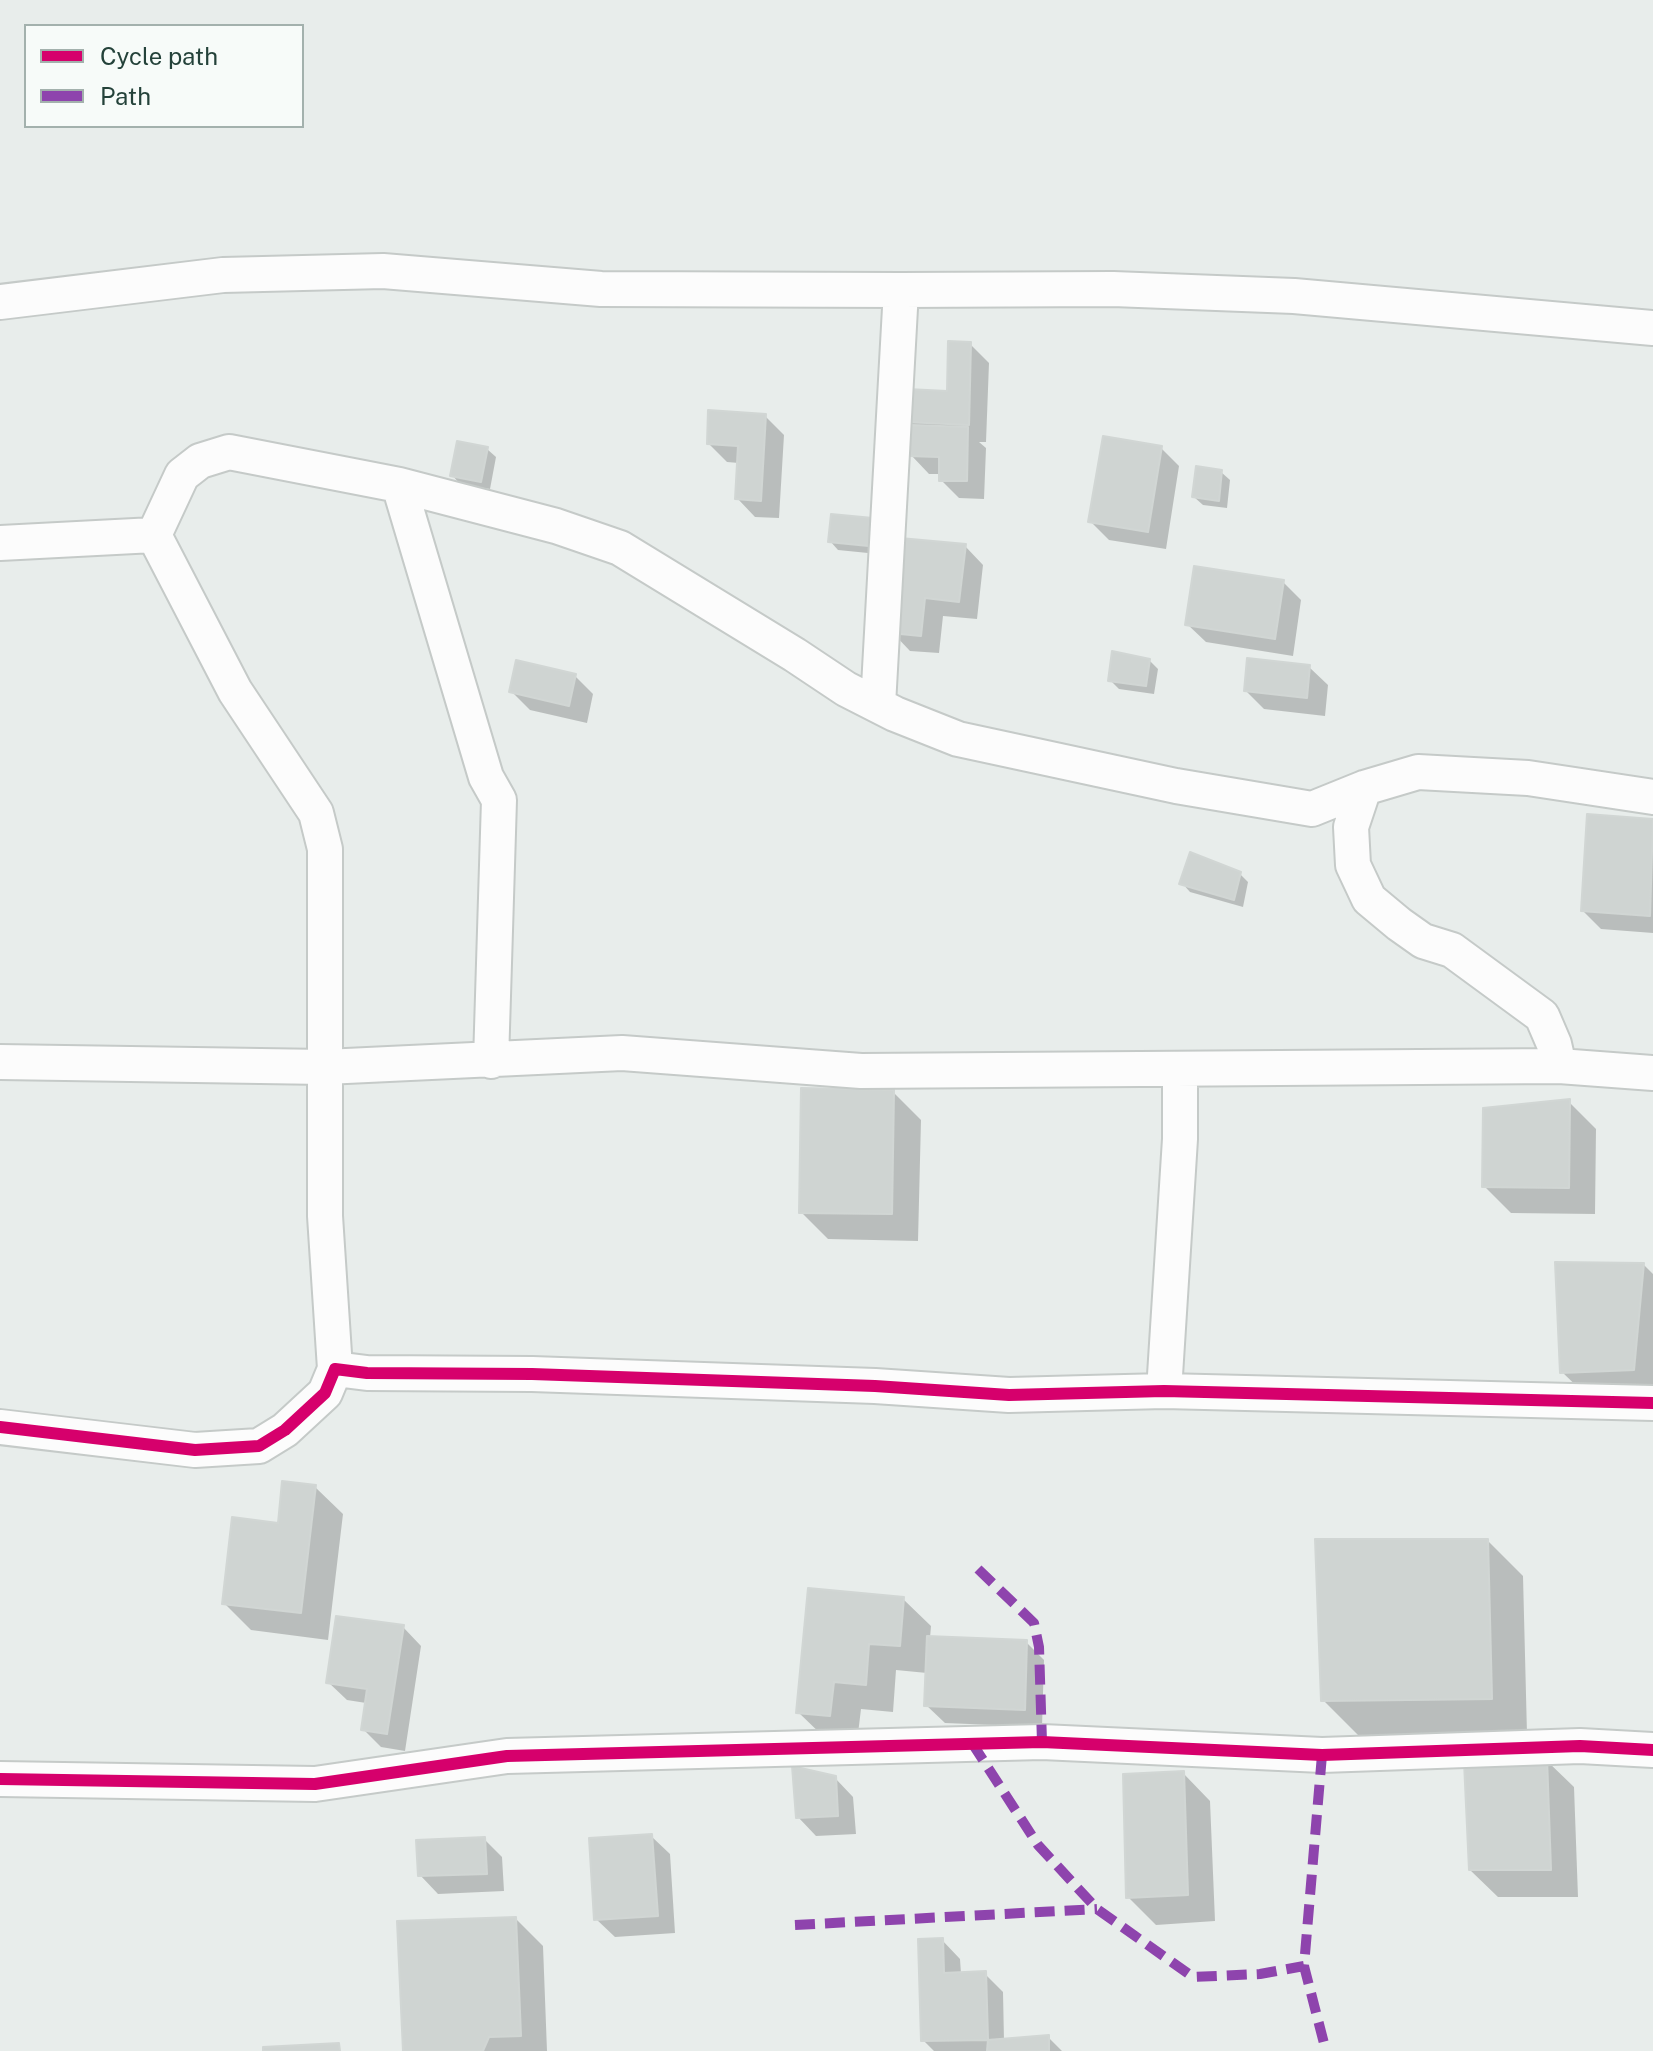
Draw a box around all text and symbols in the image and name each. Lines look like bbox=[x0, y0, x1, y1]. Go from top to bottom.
legend bbox=[24, 24, 304, 128]
text: Cycle path bbox=[100, 42, 218, 70]
text: Path bbox=[100, 82, 151, 110]

